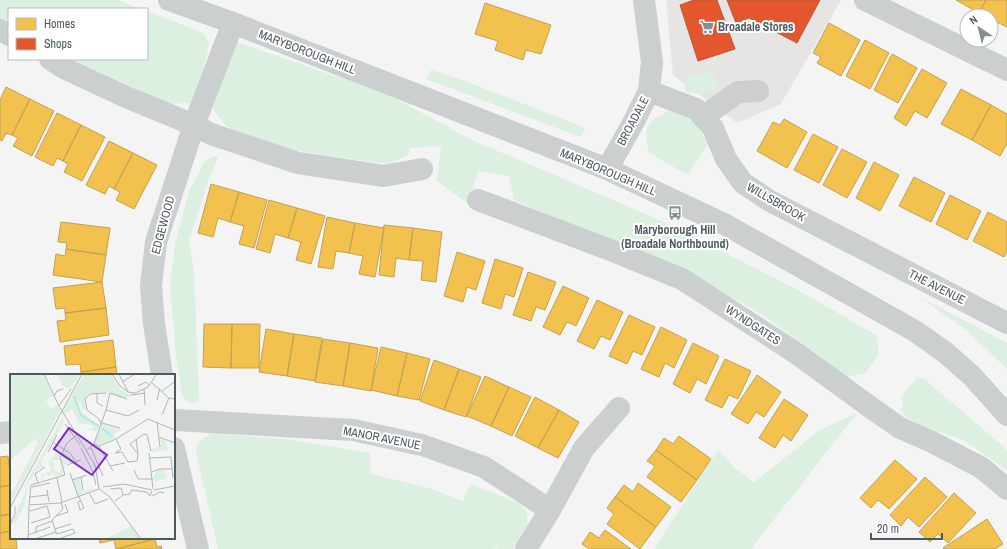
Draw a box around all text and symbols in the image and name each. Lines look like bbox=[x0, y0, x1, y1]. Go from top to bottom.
legend bbox=[8, 8, 148, 60]
north arrow bbox=[959, 8, 999, 48]
text: N bbox=[967, 12, 980, 27]
text: Homes bbox=[44, 16, 75, 32]
supermarket icon: Broadale Stores bbox=[699, 19, 715, 35]
place label: Broadale Stores bbox=[718, 19, 794, 35]
street label: MARYBOROUGH HILL bbox=[256, 26, 358, 78]
text: Shops bbox=[44, 36, 72, 52]
street label: BROADALE bbox=[613, 94, 653, 148]
street label: MARYBOROUGH HILL bbox=[558, 145, 659, 200]
street label: WILLSBROOK bbox=[744, 179, 809, 225]
street label: EDGEWOOD bbox=[148, 194, 178, 256]
bus stop icon: Maryborough Hill (Broadale Northbound) bbox=[667, 205, 683, 221]
place label: Maryborough Hill (Broadale Northbound) bbox=[621, 222, 729, 252]
street label: THE AVENUE bbox=[906, 266, 968, 308]
street label: WYNDGATES bbox=[722, 301, 784, 349]
inset map bbox=[10, 374, 175, 539]
street label: MANOR AVENUE bbox=[342, 423, 422, 453]
scale bar bbox=[871, 515, 942, 541]
text: 20 m bbox=[877, 521, 899, 537]

